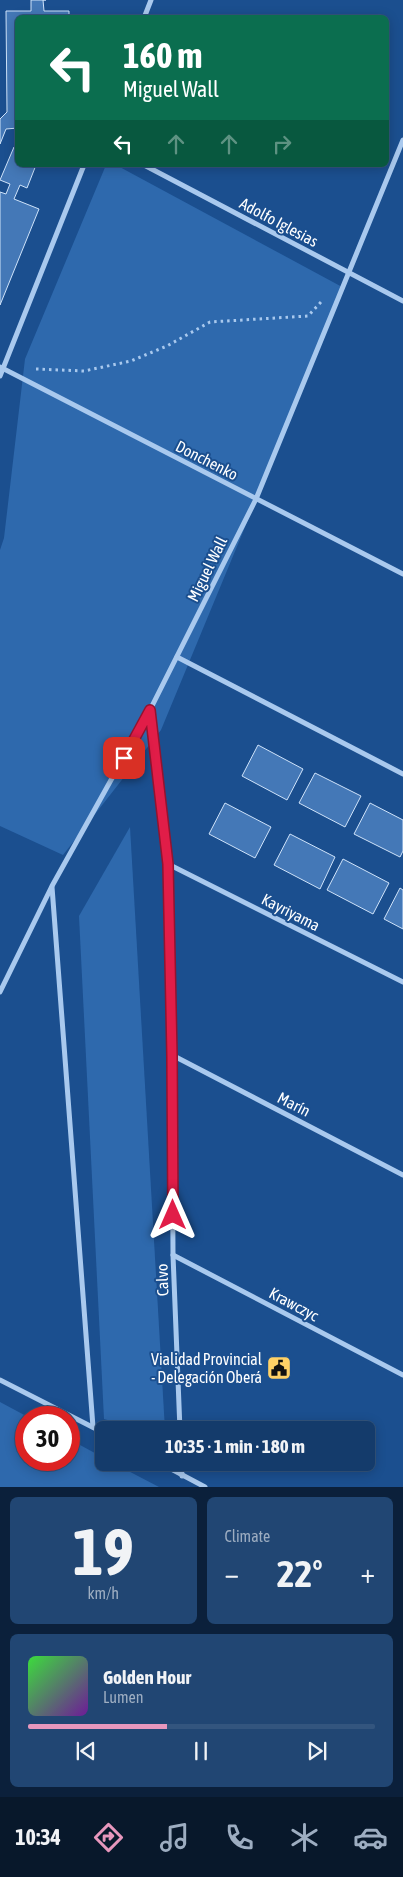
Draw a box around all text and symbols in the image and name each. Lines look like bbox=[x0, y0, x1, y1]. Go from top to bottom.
icon: left bbox=[40, 35, 105, 100]
text: 160 m bbox=[123, 35, 202, 75]
text: Miguel Wall bbox=[123, 76, 219, 102]
icon: left bbox=[109, 130, 137, 158]
icon: ahead bbox=[162, 130, 190, 158]
icon: ahead bbox=[215, 130, 243, 158]
icon: right bbox=[268, 130, 296, 158]
street label: Adolfo Iglesias bbox=[236, 194, 322, 251]
street label: Donchenko bbox=[173, 437, 241, 483]
street label: Miguel Wall bbox=[184, 533, 232, 605]
pin bbox=[103, 737, 145, 779]
icon: arrive bbox=[110, 744, 138, 772]
street label: Kayriyama bbox=[258, 890, 323, 935]
street label: Marín bbox=[275, 1088, 313, 1120]
position arrow bbox=[146, 1188, 198, 1240]
street label: Calvo bbox=[152, 1263, 172, 1297]
street label: Krawczyc bbox=[266, 1284, 322, 1325]
place label: Vialidad Provincial - Delegación Oberá bbox=[151, 1350, 263, 1387]
public building icon: Vialidad Provincial - Delegación Oberá bbox=[266, 1355, 292, 1381]
speed limit sign: 30 bbox=[15, 1406, 80, 1471]
text: 10:35 · 1 min · 180 m bbox=[165, 1435, 305, 1457]
text: 19 bbox=[73, 1514, 134, 1589]
text: Climate bbox=[225, 1527, 270, 1545]
text: 22° bbox=[277, 1552, 323, 1595]
text: − bbox=[225, 1557, 239, 1589]
text: + bbox=[360, 1557, 375, 1589]
text: km/h bbox=[87, 1584, 119, 1602]
text: Golden Hour bbox=[103, 1666, 191, 1688]
text: Lumen bbox=[103, 1688, 143, 1706]
icon: previous bbox=[72, 1737, 100, 1765]
icon: pause bbox=[187, 1737, 215, 1765]
icon: next bbox=[303, 1737, 331, 1765]
icon: directions bbox=[91, 1820, 126, 1855]
icon: music bbox=[157, 1820, 192, 1855]
icon: phone bbox=[222, 1820, 257, 1855]
icon: climate bbox=[287, 1820, 322, 1855]
icon: car bbox=[353, 1820, 388, 1855]
text: 10:34 bbox=[15, 1824, 61, 1850]

